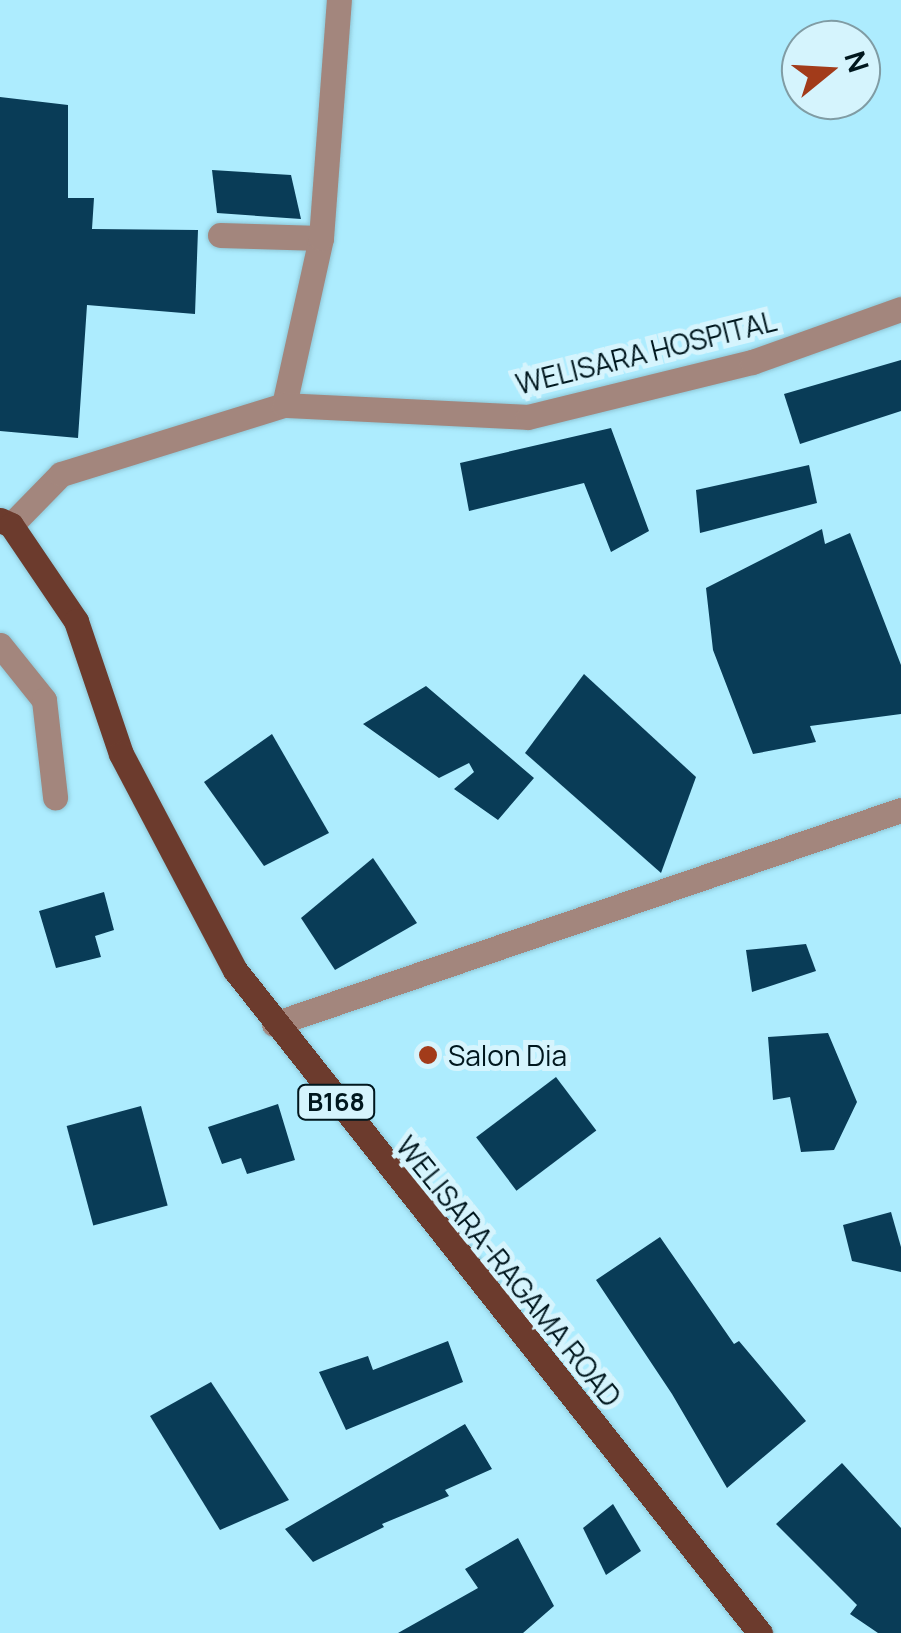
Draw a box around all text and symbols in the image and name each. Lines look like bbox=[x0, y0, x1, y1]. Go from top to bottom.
north arrow bbox=[781, 20, 881, 120]
text: N bbox=[836, 46, 879, 77]
street label: WELISARA HOSPITAL bbox=[512, 303, 780, 401]
place label: Salon Dia bbox=[448, 1038, 567, 1072]
marker: Salon Dia bbox=[417, 1044, 439, 1066]
road number: B168 bbox=[296, 1082, 376, 1122]
street label: WELISARA-RAGAMA ROAD bbox=[390, 1129, 628, 1413]

